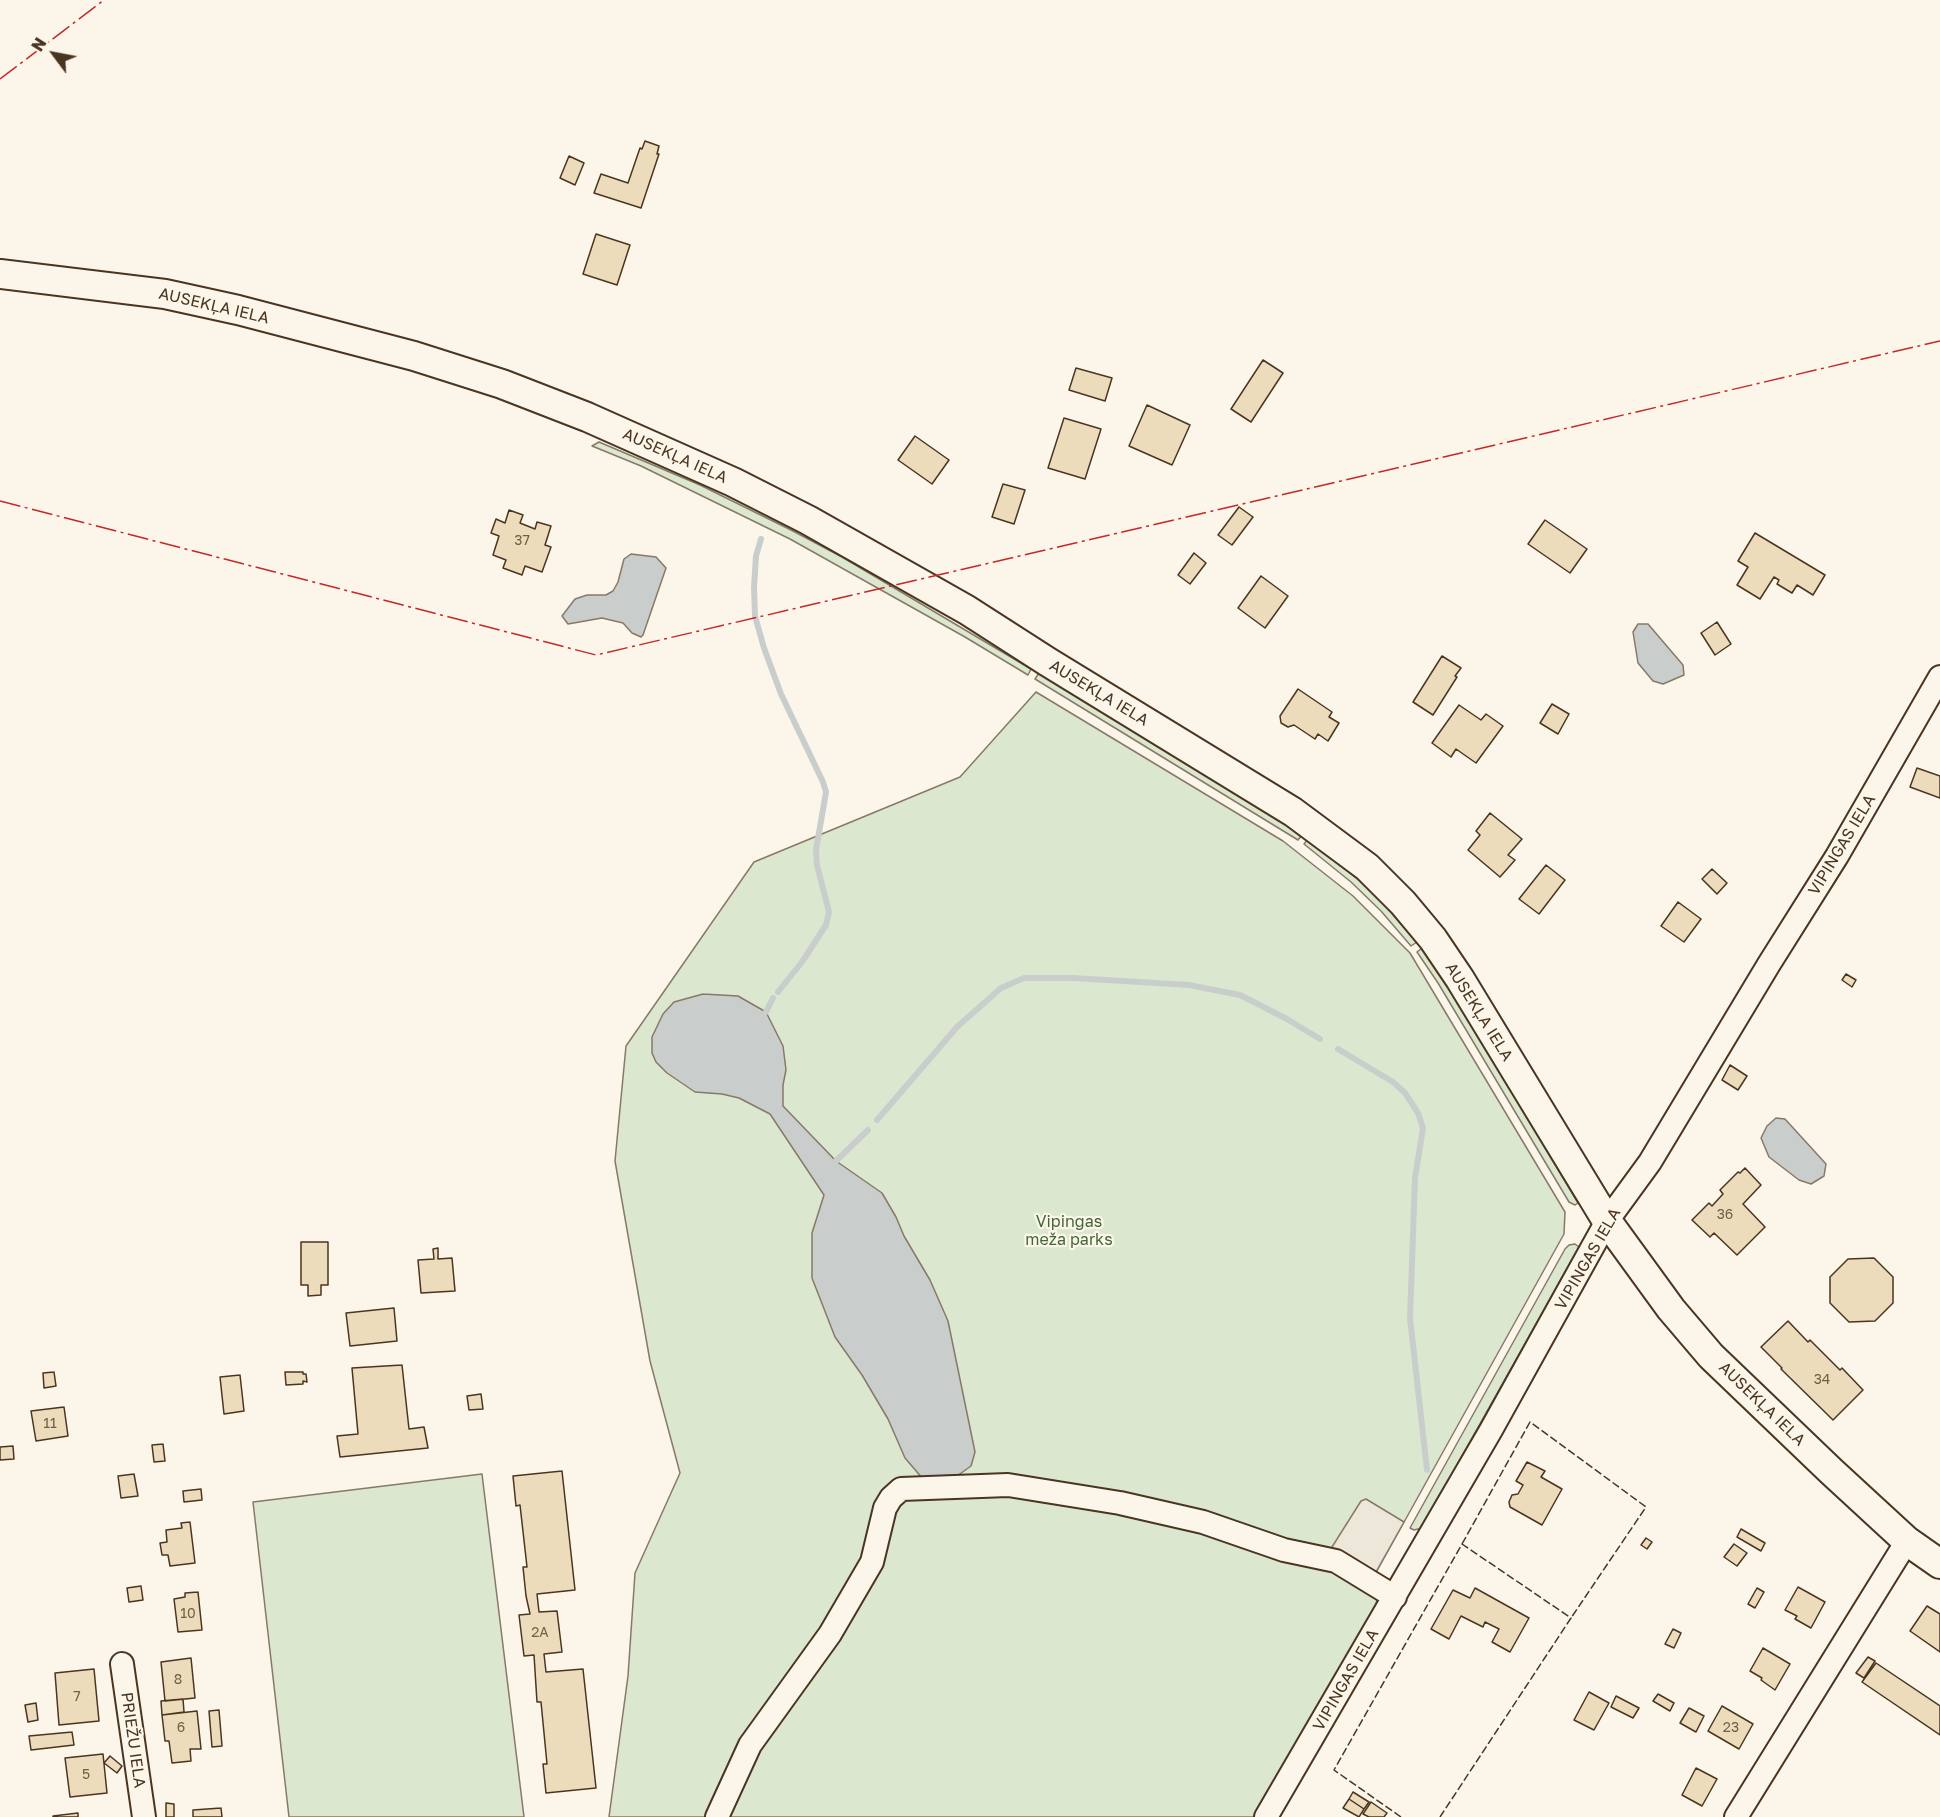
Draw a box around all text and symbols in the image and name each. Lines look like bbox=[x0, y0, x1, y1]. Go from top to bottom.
north arrow bbox=[24, 24, 84, 84]
text: N bbox=[27, 34, 50, 55]
street label: AUSEKĻA IELA bbox=[157, 284, 271, 328]
street label: AUSEKĻA IELA bbox=[620, 424, 730, 488]
house number: 37 bbox=[514, 533, 530, 549]
street label: AUSEKĻA IELA bbox=[1046, 656, 1152, 730]
street label: VIPINGAS IELA bbox=[1804, 791, 1880, 899]
street label: AUSEKĻA IELA bbox=[1441, 959, 1517, 1065]
street label: VIPINGAS IELA bbox=[1551, 1205, 1625, 1313]
house number: 36 bbox=[1717, 1207, 1733, 1223]
park label: Vipingas meža parks bbox=[1025, 1212, 1113, 1250]
street label: AUSEKĻA IELA bbox=[1715, 1358, 1809, 1450]
house number: 34 bbox=[1814, 1372, 1830, 1388]
house number: 11 bbox=[43, 1416, 57, 1432]
house number: 10 bbox=[180, 1606, 196, 1622]
house number: 2A bbox=[531, 1625, 549, 1641]
street label: VIPINGAS IELA bbox=[1309, 1626, 1383, 1734]
house number: 8 bbox=[174, 1672, 182, 1688]
house number: 7 bbox=[73, 1689, 81, 1705]
street label: PRIEŽU IELA bbox=[117, 1691, 149, 1789]
house number: 6 bbox=[177, 1720, 185, 1736]
house number: 23 bbox=[1723, 1720, 1739, 1736]
house number: 5 bbox=[82, 1767, 90, 1783]

